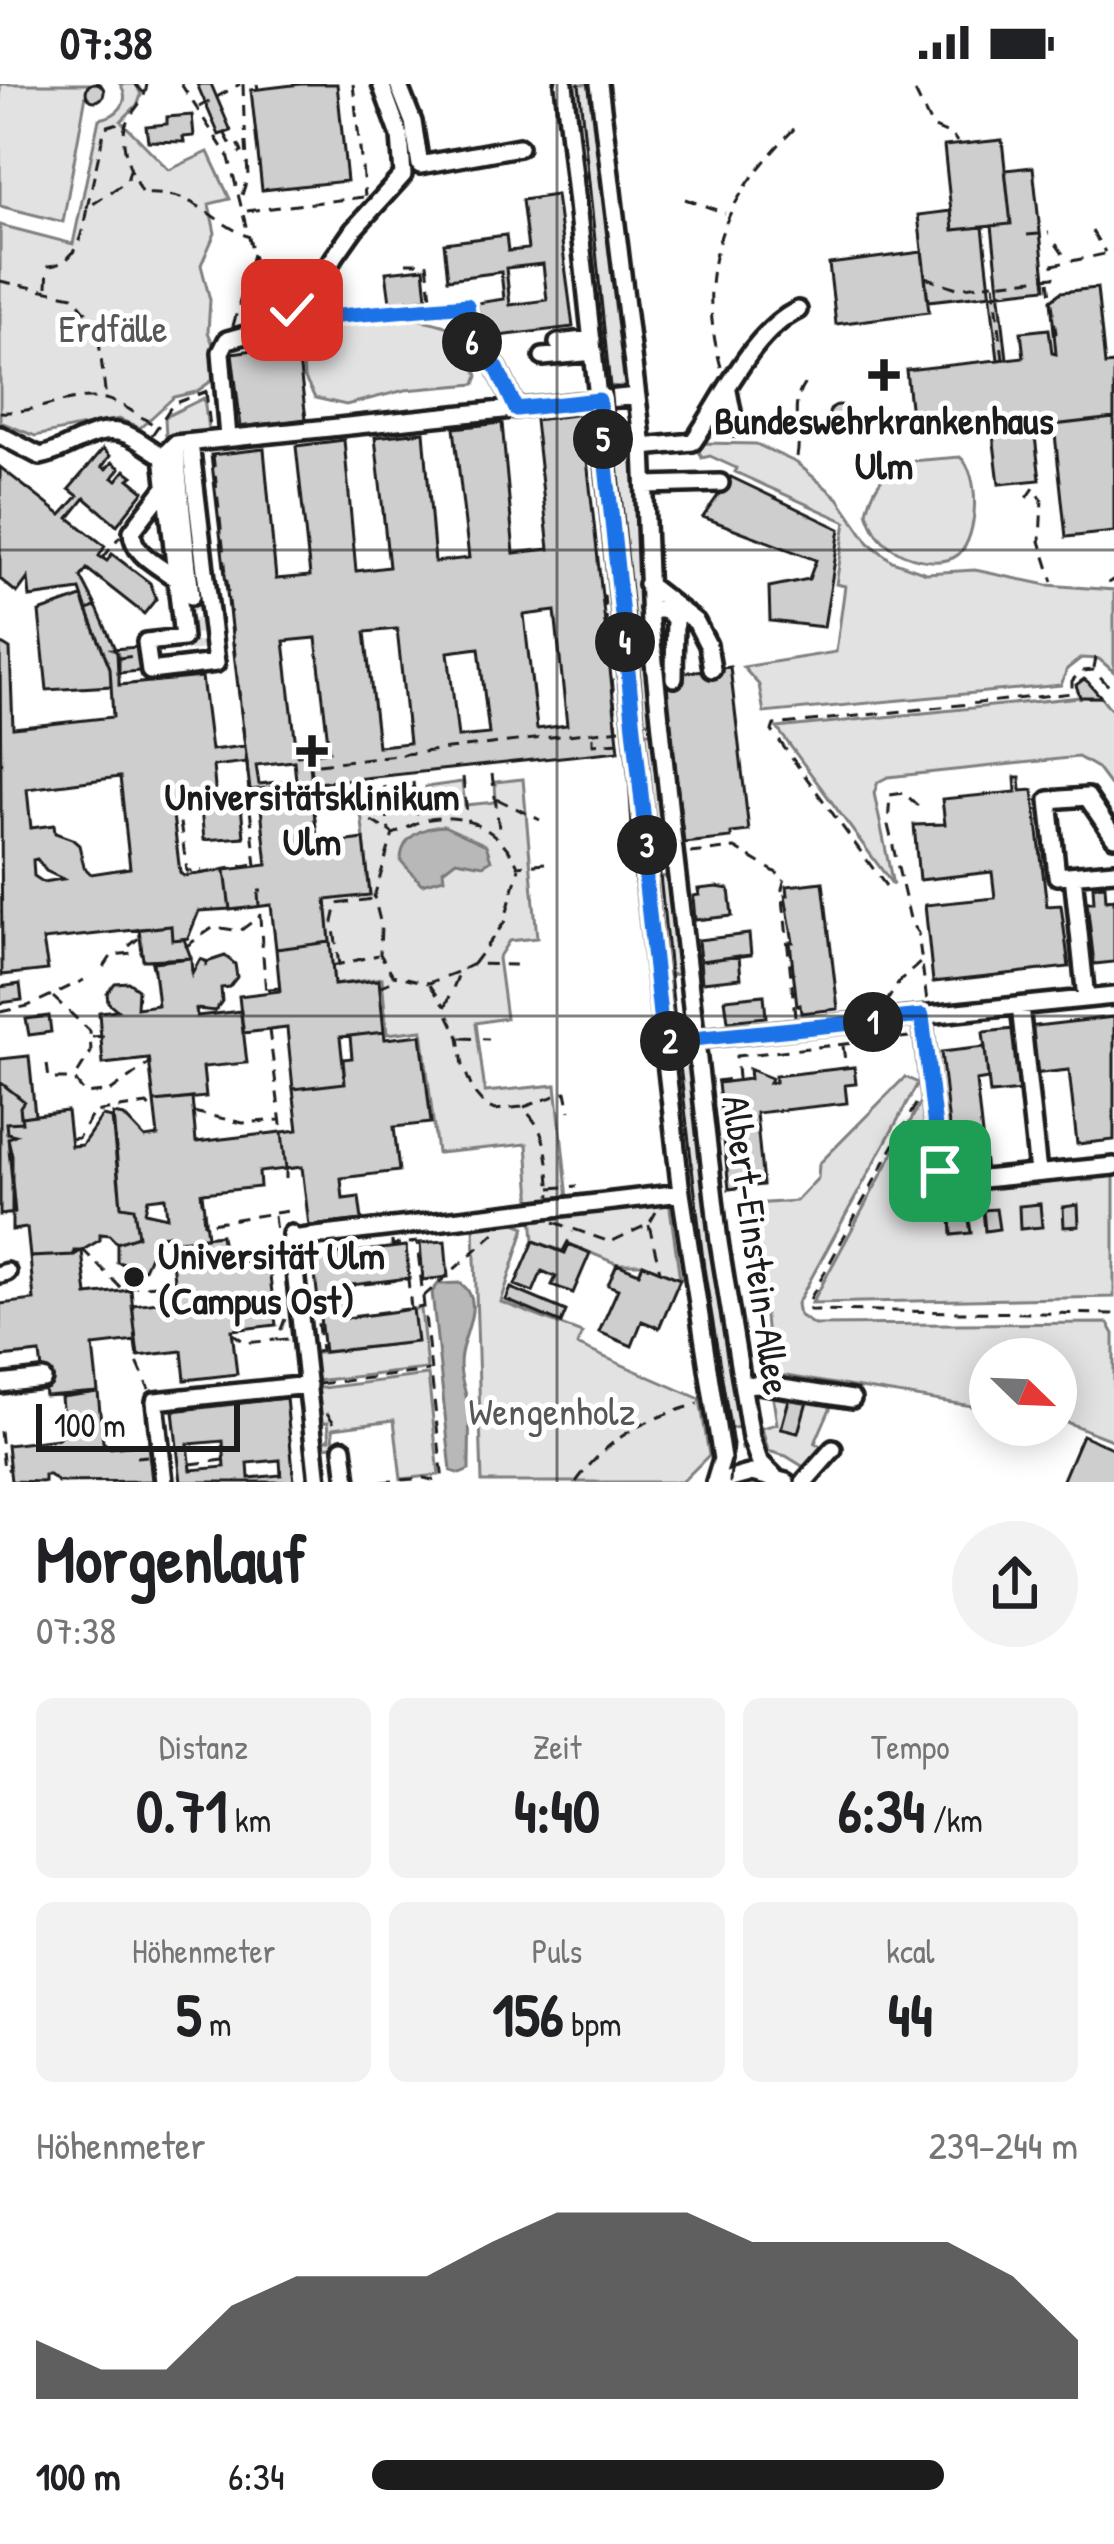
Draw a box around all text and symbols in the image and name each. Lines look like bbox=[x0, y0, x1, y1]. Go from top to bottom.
text: 07:38 bbox=[60, 12, 153, 73]
pin bbox=[241, 259, 343, 361]
icon: check bbox=[259, 277, 325, 343]
park label: Erdfälle bbox=[58, 301, 168, 354]
pin: 6 bbox=[442, 312, 502, 372]
text: 6 bbox=[465, 320, 479, 364]
marker: Bundeswehrkrankenhaus Ulm bbox=[868, 359, 900, 391]
place label: Bundeswehrkrankenhaus Ulm bbox=[714, 393, 1054, 491]
pin: 5 bbox=[573, 409, 633, 469]
text: 5 bbox=[596, 417, 610, 461]
pin: 4 bbox=[595, 612, 655, 672]
text: 4 bbox=[619, 620, 631, 664]
marker: Universitätsklinikum Ulm bbox=[296, 735, 328, 767]
place label: Universitätsklinikum Ulm bbox=[165, 769, 459, 867]
pin: 3 bbox=[617, 815, 677, 875]
text: 3 bbox=[640, 823, 654, 867]
pin: 1 bbox=[843, 992, 903, 1052]
text: 1 bbox=[867, 1000, 879, 1044]
pin: 2 bbox=[640, 1011, 700, 1071]
text: 2 bbox=[662, 1019, 678, 1063]
street label: Albert-Einstein-Allee bbox=[710, 1092, 805, 1398]
pin bbox=[889, 1120, 991, 1222]
icon: arrive bbox=[907, 1138, 973, 1204]
place label: Universität Ulm (Campus Ost) bbox=[158, 1228, 385, 1327]
marker: Universität Ulm (Campus Ost) bbox=[121, 1264, 147, 1290]
north arrow bbox=[969, 1338, 1077, 1446]
map controls bbox=[969, 1338, 1077, 1446]
park label: Wengenholz bbox=[469, 1384, 635, 1437]
scale bar bbox=[36, 1398, 240, 1451]
text: 100 m bbox=[54, 1403, 126, 1447]
text: Morgenlauf bbox=[36, 1513, 306, 1603]
button: share bbox=[952, 1521, 1078, 1647]
text: 07:38 bbox=[36, 1603, 116, 1656]
text: Distanz bbox=[159, 1725, 248, 1769]
text: Zeit bbox=[533, 1725, 581, 1769]
text: Tempo bbox=[871, 1725, 950, 1769]
text: 0.71 bbox=[136, 1769, 227, 1851]
text: 4:40 bbox=[514, 1769, 600, 1851]
text: 6:34 bbox=[838, 1769, 925, 1851]
text: km bbox=[227, 1798, 271, 1842]
text: /km bbox=[925, 1798, 983, 1842]
text: Höhenmeter bbox=[132, 1929, 275, 1973]
text: Puls bbox=[532, 1929, 582, 1973]
text: kcal bbox=[886, 1929, 934, 1973]
text: 5 bbox=[176, 1973, 201, 2055]
text: 156 bbox=[493, 1973, 564, 2055]
text: 44 bbox=[888, 1973, 933, 2055]
text: m bbox=[201, 2002, 231, 2046]
text: bpm bbox=[564, 2002, 621, 2046]
text: Höhenmeter bbox=[36, 2118, 206, 2171]
text: 239–244 m bbox=[929, 2118, 1078, 2171]
text: 100 m bbox=[36, 2449, 121, 2502]
text: 6:34 bbox=[228, 2449, 285, 2502]

